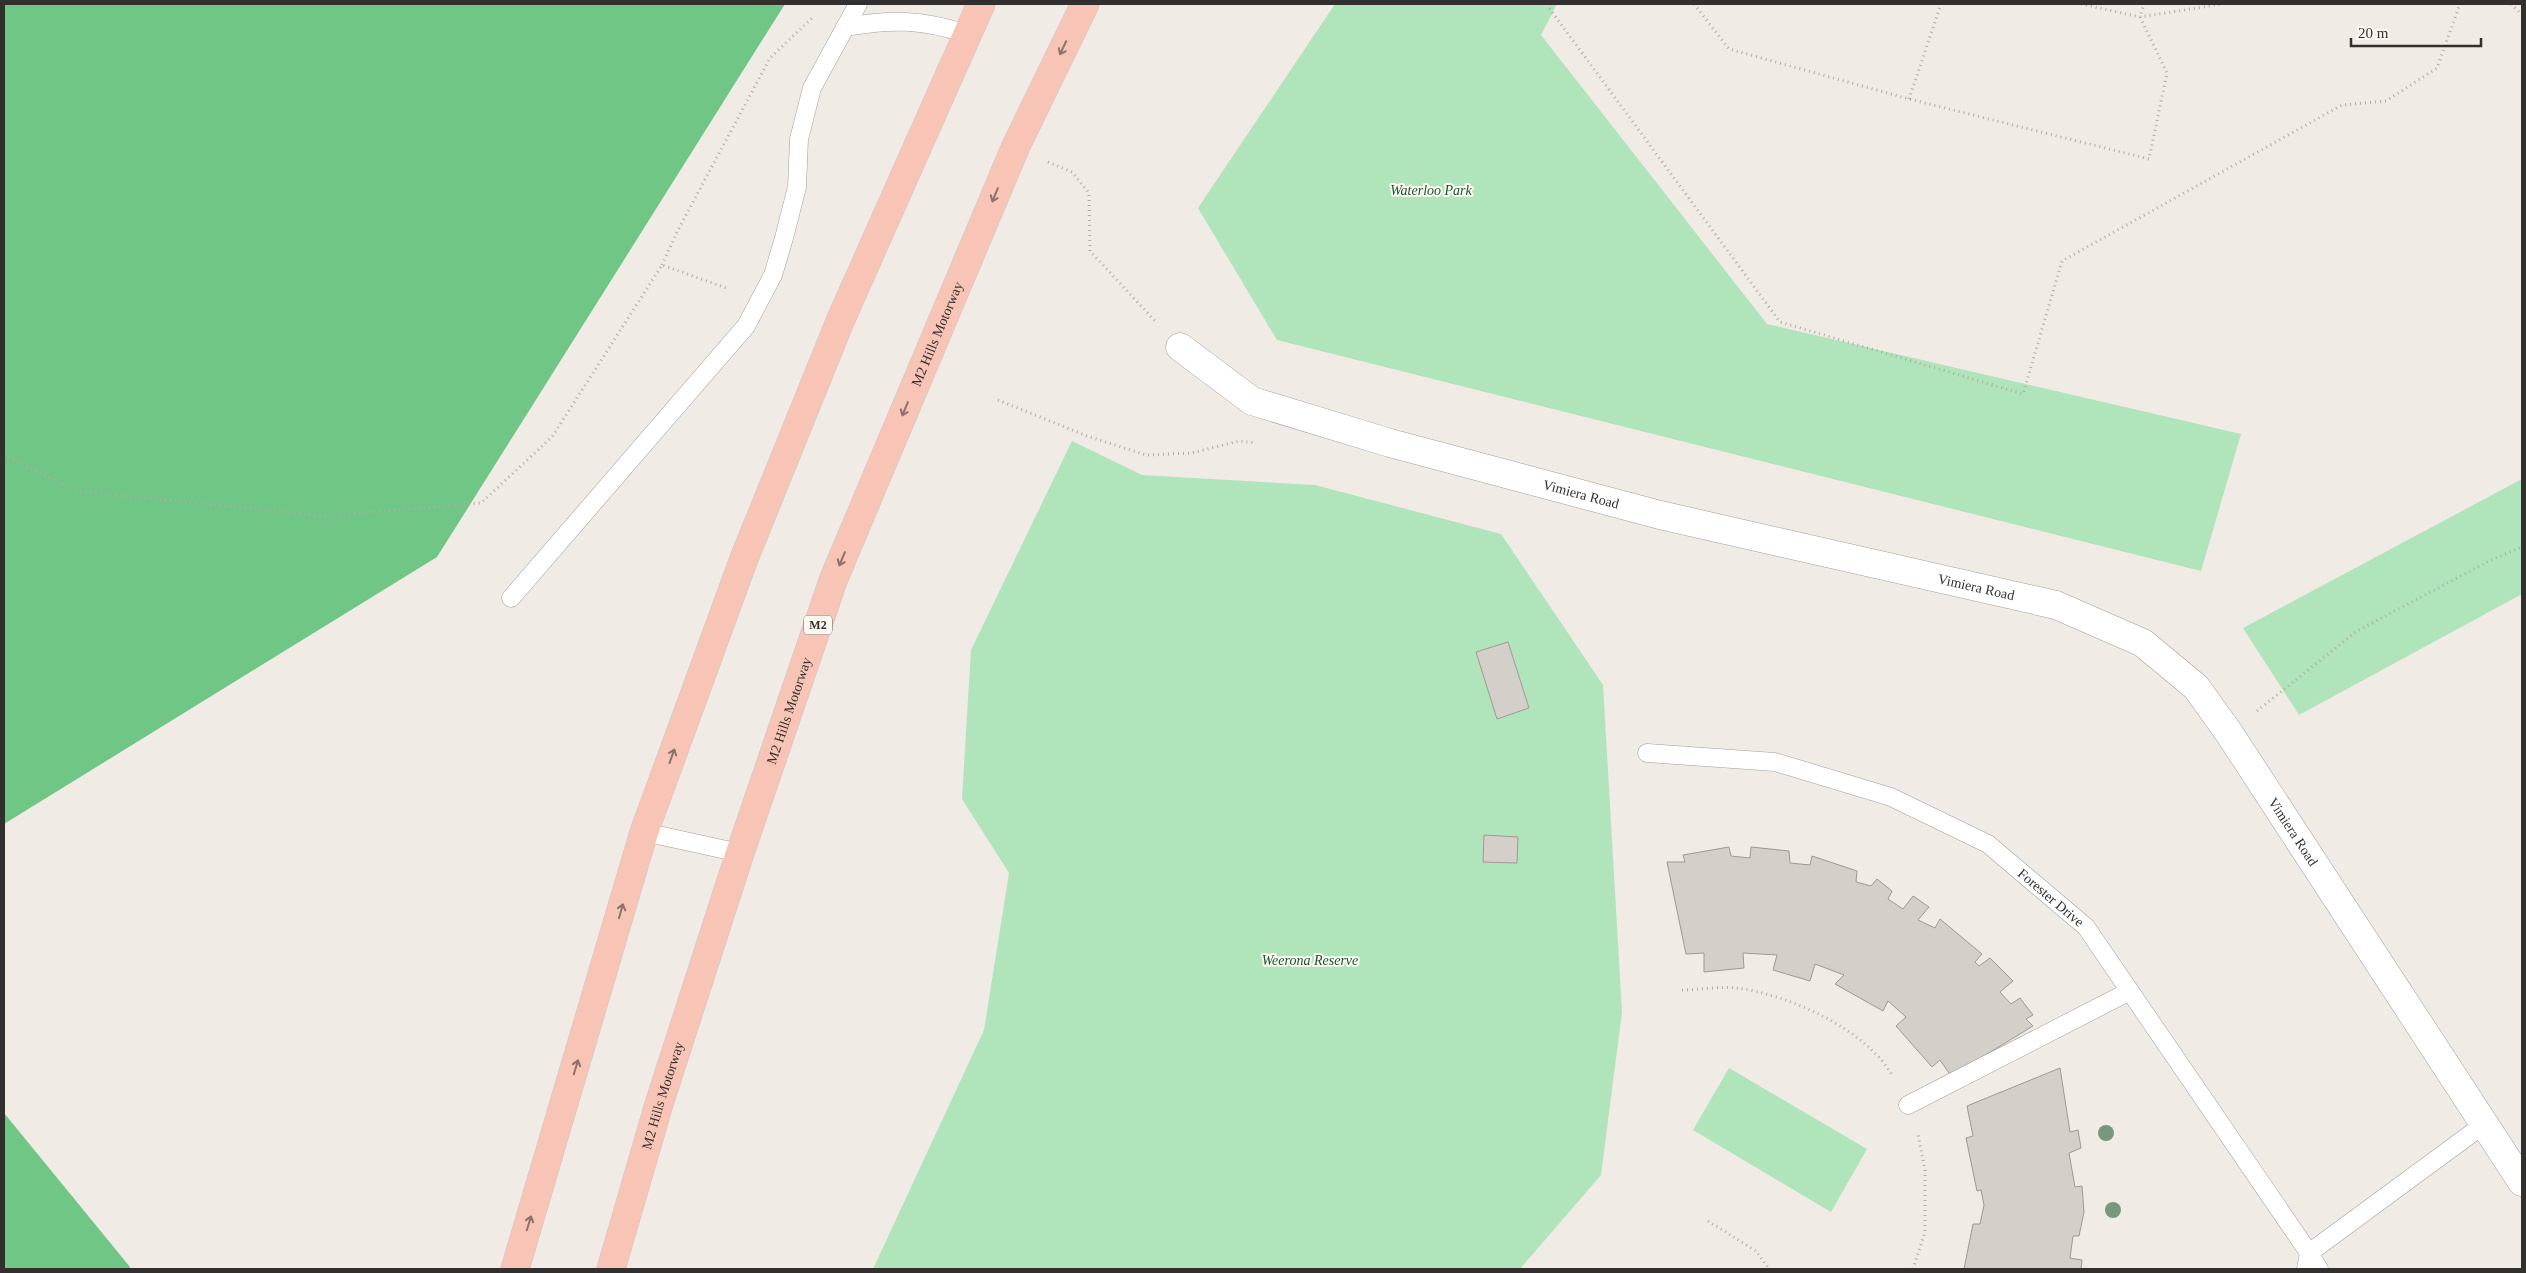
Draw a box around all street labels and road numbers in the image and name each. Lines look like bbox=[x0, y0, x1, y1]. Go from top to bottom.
street label: M2 Hills Motorway bbox=[908, 279, 965, 389]
street label: Vimiera Road bbox=[1541, 477, 1621, 511]
street label: Vimiera Road bbox=[1936, 571, 2016, 603]
road number: M2 bbox=[804, 616, 832, 634]
street label: M2 Hills Motorway bbox=[763, 655, 814, 766]
street label: Vimiera Road bbox=[2266, 795, 2321, 868]
street label: Forester Drive bbox=[2015, 865, 2087, 929]
street label: M2 Hills Motorway bbox=[639, 1040, 686, 1151]

